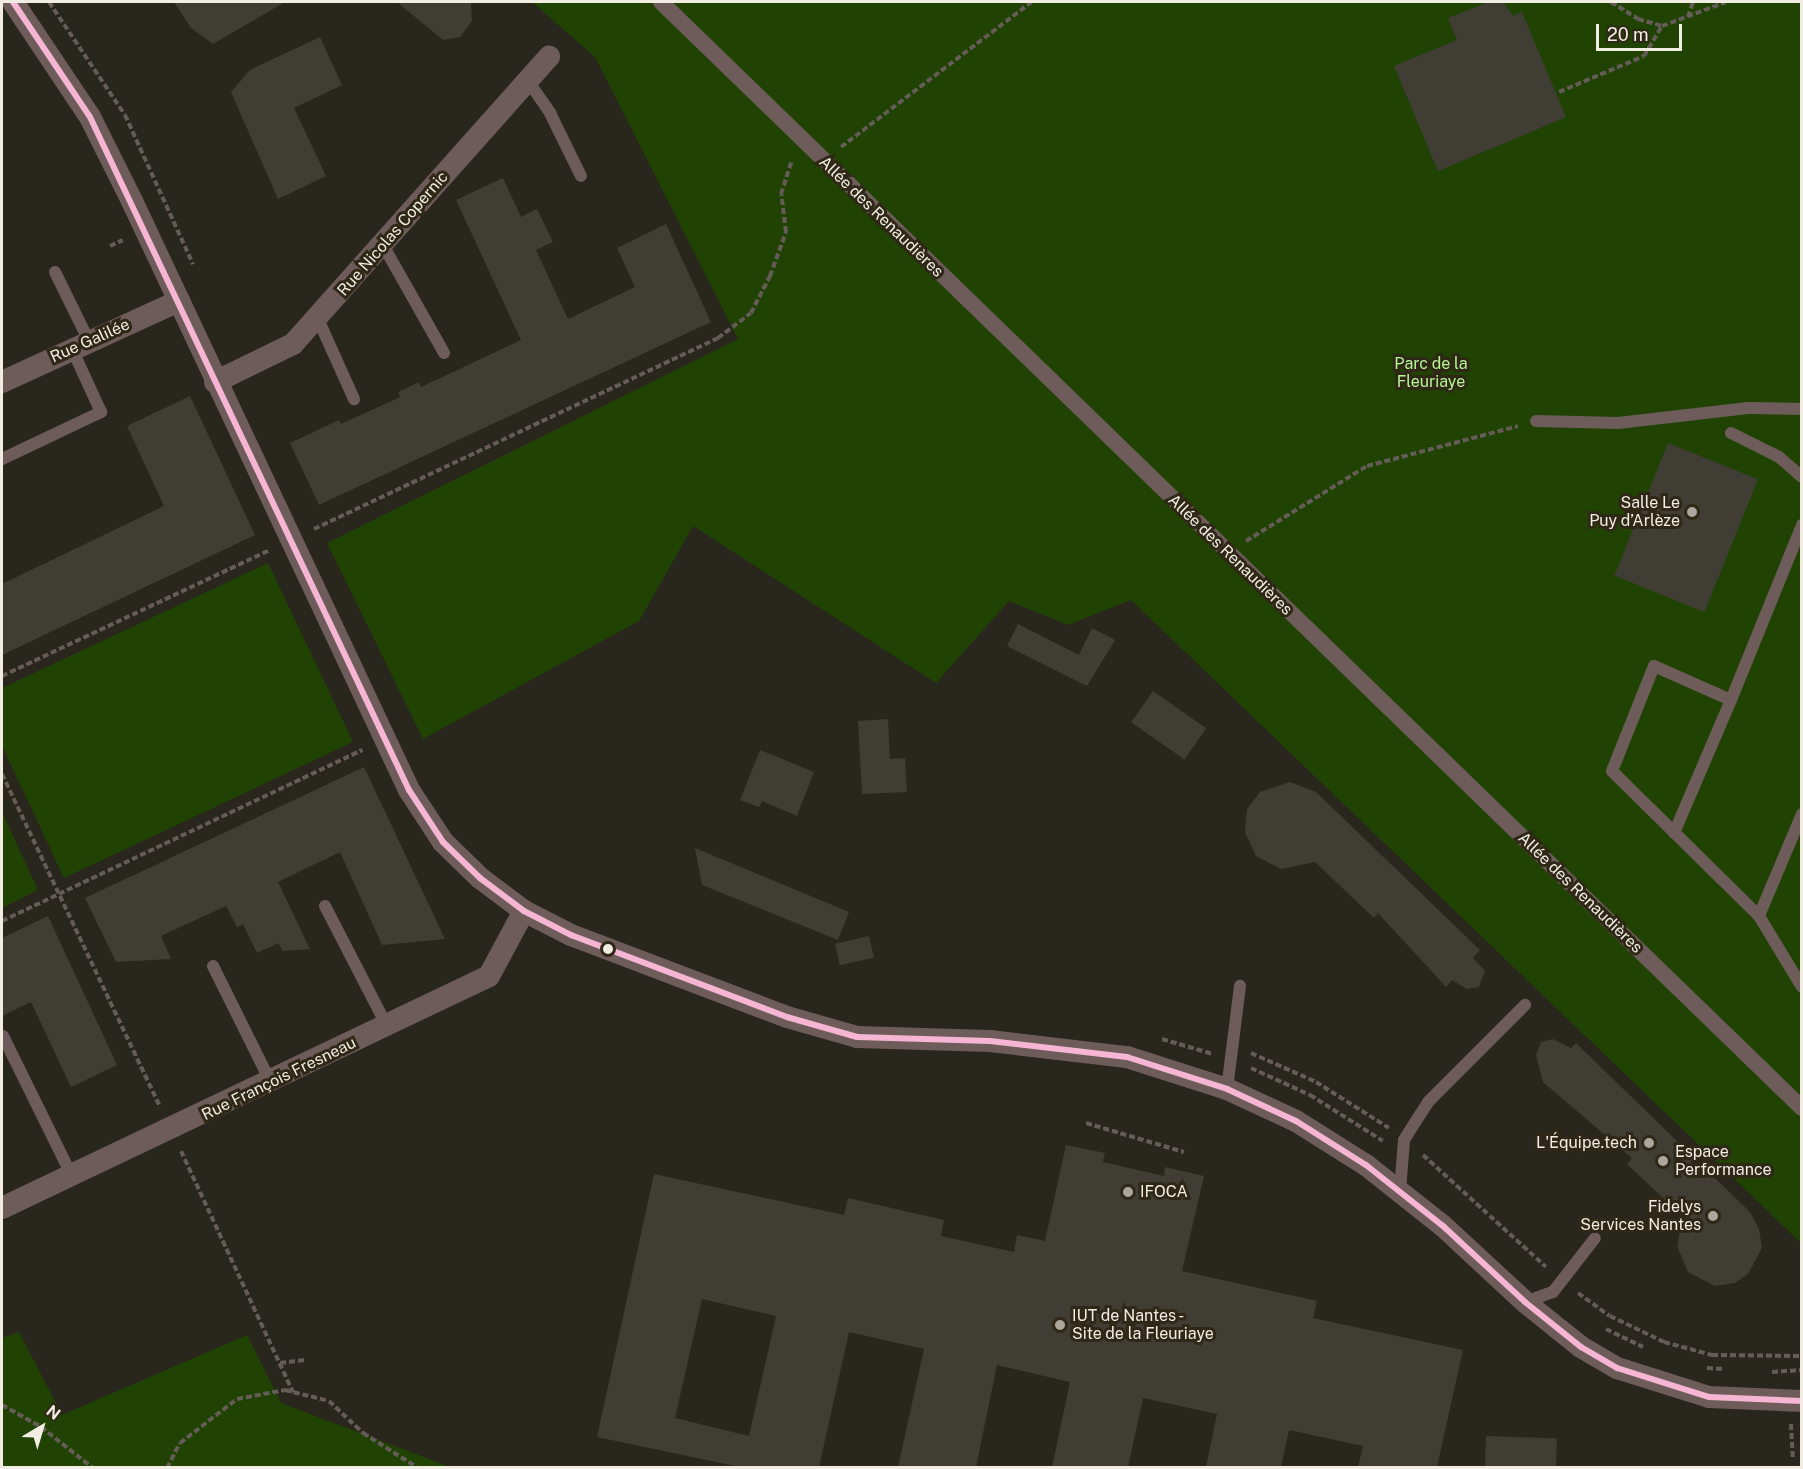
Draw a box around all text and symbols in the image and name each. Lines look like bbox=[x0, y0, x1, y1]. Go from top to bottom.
scale bar bbox=[1599, 12, 1684, 50]
text: 20 m bbox=[1607, 24, 1649, 45]
street label: Allée des Renaudières bbox=[815, 152, 947, 282]
street label: Rue Nicolas Copernic bbox=[334, 168, 452, 300]
street label: Rue Galilée bbox=[47, 315, 133, 367]
park label: Parc de la Fleuriaye bbox=[1394, 354, 1468, 392]
street label: Allée des Renaudières bbox=[1164, 490, 1296, 620]
place label: Salle Le Puy d’Arlèze bbox=[1589, 493, 1680, 531]
marker: Salle Le Puy d’Arlèze bbox=[1685, 505, 1699, 519]
street label: Allée des Renaudières bbox=[1514, 828, 1646, 958]
unlabelled marker bbox=[602, 943, 614, 955]
street label: Rue François Fresneau bbox=[199, 1033, 359, 1125]
place label: L'Équipe.tech bbox=[1536, 1133, 1637, 1153]
marker: L'Équipe.tech bbox=[1642, 1136, 1656, 1150]
place label: Espace Performance bbox=[1675, 1142, 1772, 1180]
marker: Espace Performance bbox=[1656, 1154, 1670, 1168]
place label: IFOCA bbox=[1140, 1182, 1188, 1202]
marker: IFOCA bbox=[1121, 1185, 1135, 1199]
place label: Fidelys Services Nantes bbox=[1580, 1197, 1701, 1235]
marker: Fidelys Services Nantes bbox=[1706, 1209, 1720, 1223]
place label: IUT de Nantes - Site de la Fleuriaye bbox=[1072, 1306, 1214, 1344]
marker: IUT de Nantes - Site de la Fleuriaye bbox=[1053, 1318, 1067, 1332]
north arrow bbox=[12, 1397, 72, 1457]
text: N bbox=[43, 1401, 64, 1424]

